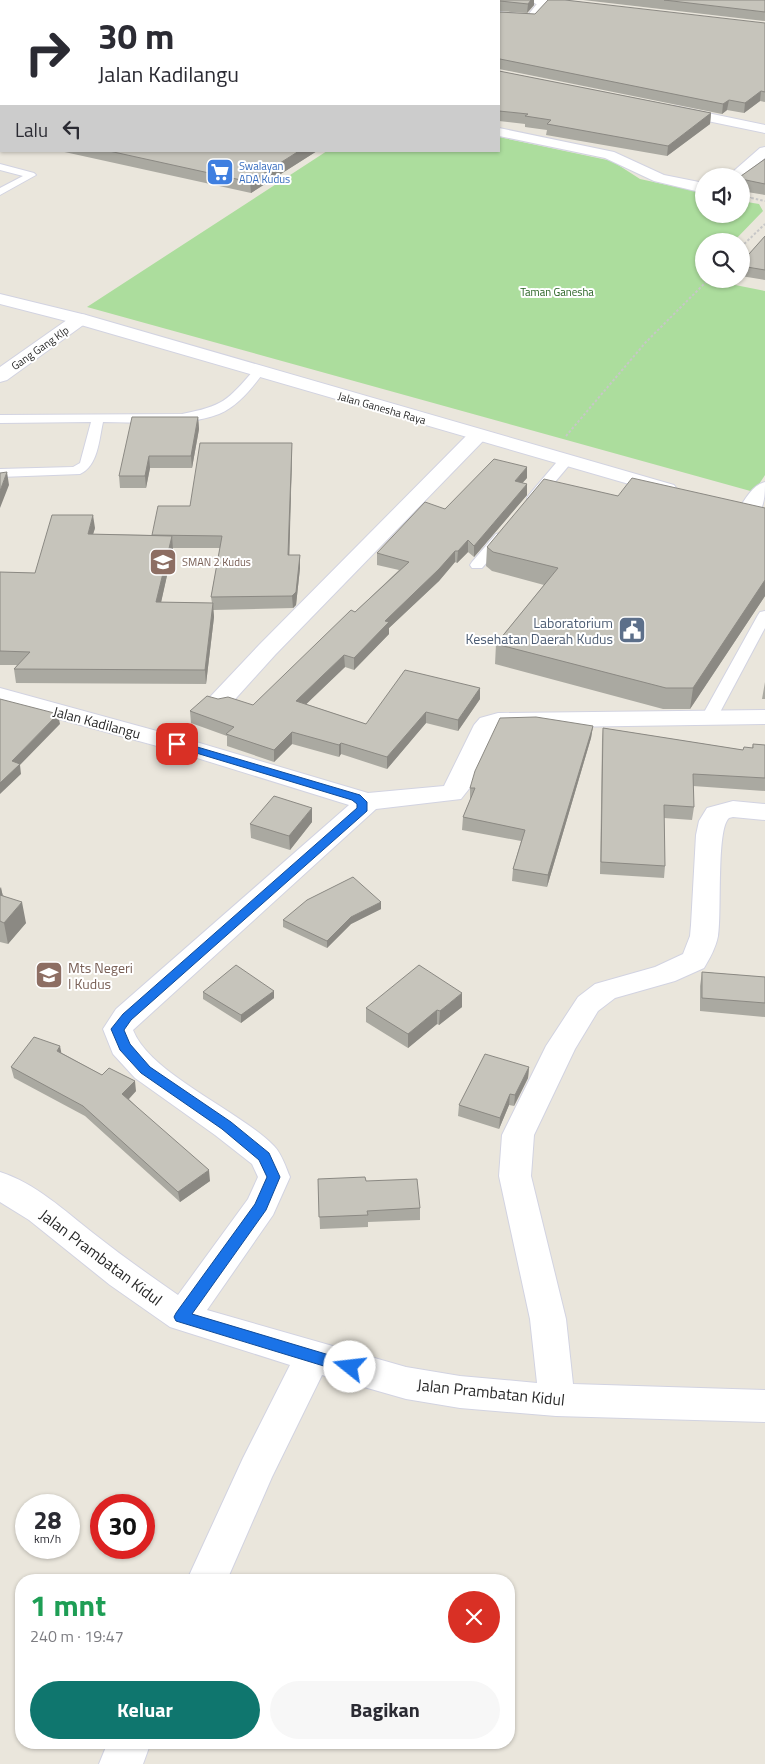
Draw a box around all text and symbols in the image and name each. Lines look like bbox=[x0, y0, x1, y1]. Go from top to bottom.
text: 30 m bbox=[98, 9, 174, 63]
icon: right bbox=[15, 20, 80, 85]
text: Jalan Kadilangu bbox=[98, 57, 239, 91]
text: Lalu bbox=[15, 115, 48, 144]
icon: left bbox=[58, 115, 86, 143]
supermarket icon: Swalayan ADA Kudus bbox=[205, 157, 235, 187]
place label: Swalayan ADA Kudus bbox=[239, 158, 290, 187]
map controls bbox=[695, 168, 750, 288]
button: sound bbox=[695, 168, 750, 223]
button: search bbox=[695, 233, 750, 288]
park label: Taman Ganesha bbox=[520, 284, 594, 300]
street label: Gang Gang Klp bbox=[8, 322, 72, 374]
street label: Jalan Ganesha Raya bbox=[336, 388, 428, 428]
school or university icon: SMAN 2 Kudus bbox=[148, 547, 178, 577]
place label: SMAN 2 Kudus bbox=[182, 554, 251, 570]
place label: Laboratorium Kesehatan Daerah Kudus bbox=[465, 612, 613, 649]
public building icon: Laboratorium Kesehatan Daerah Kudus bbox=[617, 615, 647, 645]
street label: Jalan Kadilangu bbox=[51, 700, 143, 744]
pin bbox=[156, 723, 198, 765]
icon: arrive bbox=[163, 730, 191, 758]
place label: Mts Negeri I Kudus bbox=[68, 957, 133, 994]
school or university icon: Mts Negeri I Kudus bbox=[34, 960, 64, 990]
street label: Jalan Prambatan Kidul bbox=[35, 1203, 167, 1311]
position arrow bbox=[323, 1340, 375, 1392]
street label: Jalan Prambatan Kidul bbox=[416, 1372, 566, 1412]
speed limit sign: 30 bbox=[90, 1494, 155, 1559]
text: 28 bbox=[33, 1501, 62, 1539]
text: km/h bbox=[34, 1529, 61, 1548]
text: 1 mnt bbox=[30, 1582, 106, 1628]
button: close bbox=[448, 1591, 500, 1643]
text: 240 m · 19:47 bbox=[30, 1624, 124, 1648]
button: Keluar bbox=[30, 1681, 260, 1739]
button: Bagikan bbox=[270, 1681, 500, 1739]

